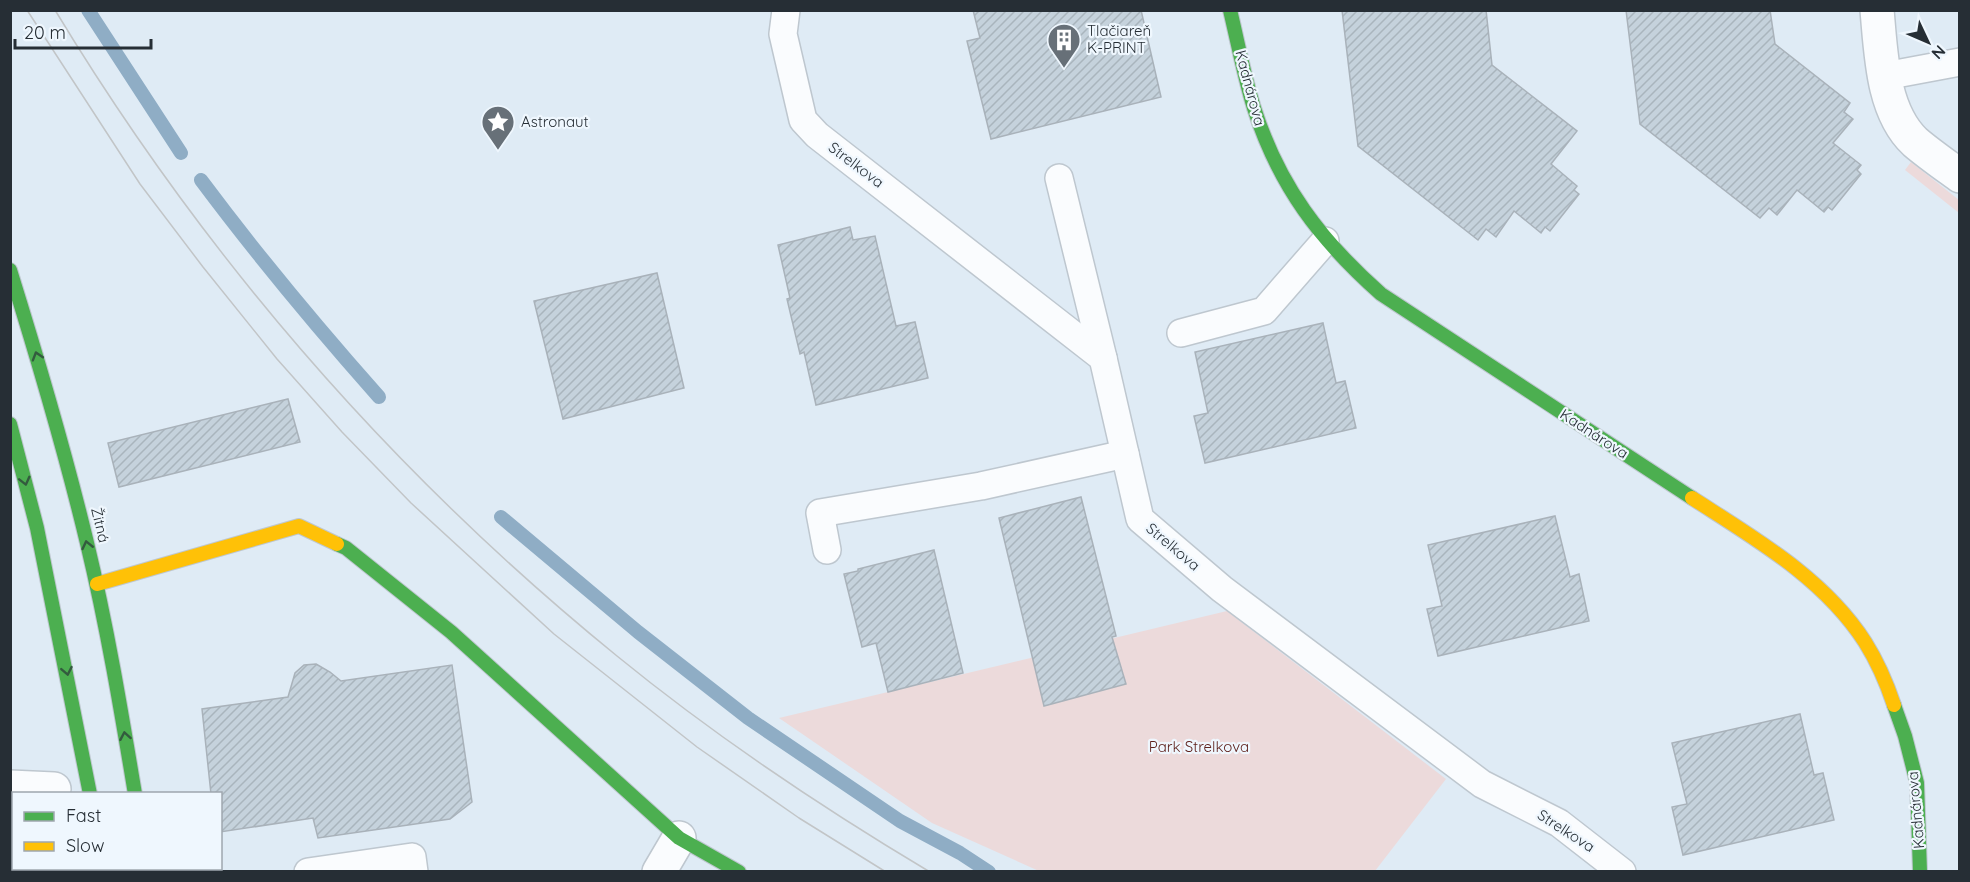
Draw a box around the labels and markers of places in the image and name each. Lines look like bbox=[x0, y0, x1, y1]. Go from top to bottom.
place label: Tlačiareň K-PRINT bbox=[1087, 21, 1151, 57]
building icon: Tlačiareň K-PRINT bbox=[1046, 22, 1082, 69]
place icon: Astronaut bbox=[480, 104, 516, 151]
place label: Astronaut bbox=[521, 112, 589, 131]

